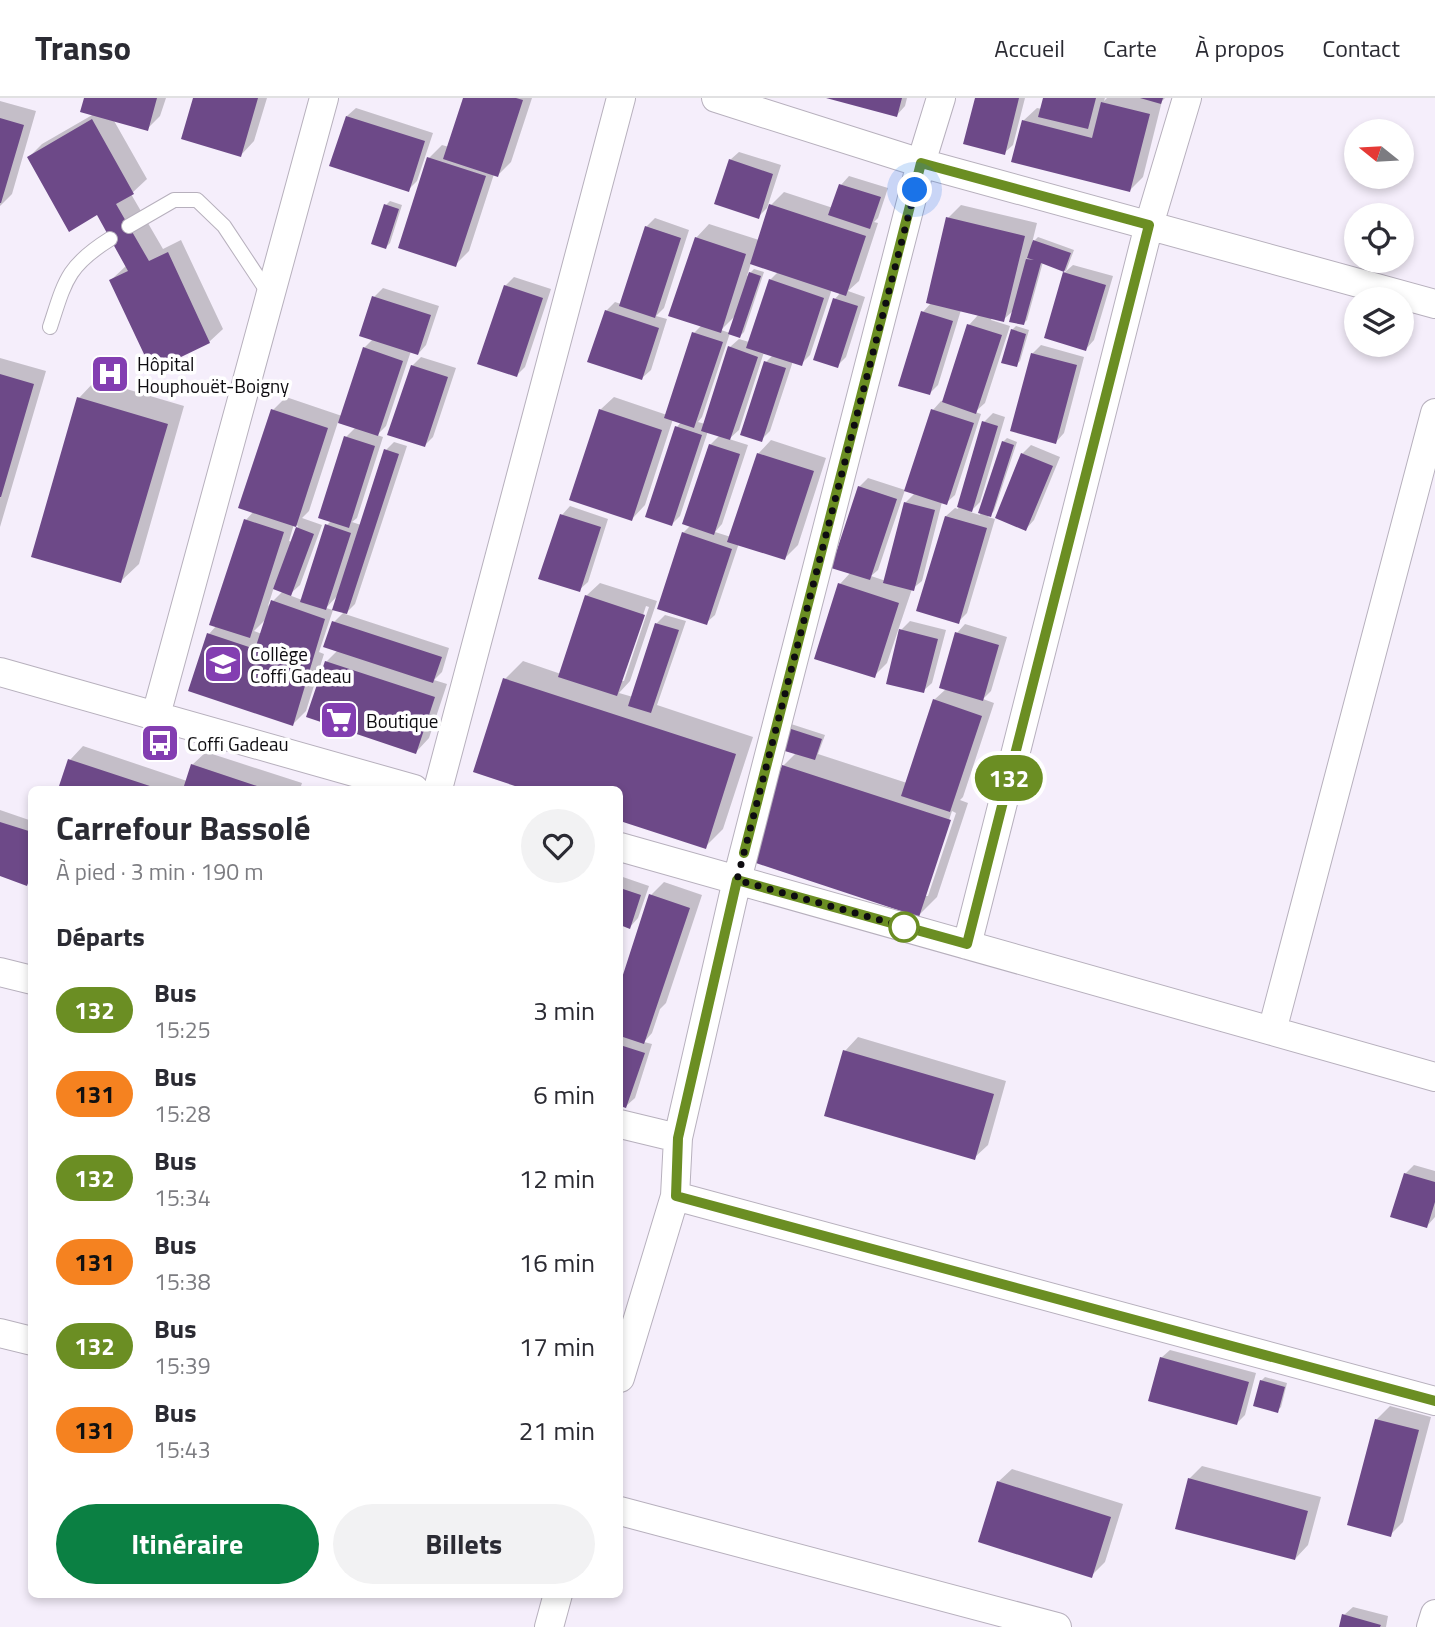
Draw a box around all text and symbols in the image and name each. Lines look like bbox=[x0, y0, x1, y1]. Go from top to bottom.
text: Transo bbox=[35, 23, 131, 73]
text: Accueil bbox=[994, 30, 1065, 66]
text: Carte bbox=[1103, 30, 1157, 66]
text: À propos bbox=[1195, 30, 1284, 66]
text: Contact bbox=[1322, 30, 1400, 66]
north arrow bbox=[1344, 119, 1414, 189]
map controls bbox=[1344, 119, 1414, 357]
your location bbox=[897, 172, 932, 207]
button: locate bbox=[1344, 203, 1414, 273]
button: layers bbox=[1344, 287, 1414, 357]
place label: Hôpital Houphouët-Boigny bbox=[137, 349, 289, 400]
hospital icon: Hôpital Houphouët-Boigny bbox=[89, 353, 131, 395]
place label: Collège Coffi Gadeau bbox=[250, 639, 352, 690]
school or university icon: Collège Coffi Gadeau bbox=[202, 643, 244, 685]
supermarket icon: Boutique bbox=[318, 699, 360, 741]
place label: Boutique bbox=[366, 706, 438, 735]
bus stop icon: Coffi Gadeau bbox=[139, 722, 181, 764]
place label: Coffi Gadeau bbox=[187, 729, 289, 758]
line badge: 132 bbox=[969, 755, 1049, 801]
text: 132 bbox=[989, 760, 1029, 796]
text: Carrefour Bassolé bbox=[56, 803, 311, 853]
button: heart bbox=[521, 809, 595, 883]
text: À pied · 3 min · 190 m bbox=[56, 854, 263, 889]
unlabelled marker bbox=[889, 912, 919, 942]
text: Départs bbox=[56, 917, 145, 956]
text: Bus bbox=[154, 973, 196, 1012]
text: 3 min bbox=[533, 991, 595, 1030]
text: 132 bbox=[74, 992, 115, 1028]
text: 15:25 bbox=[154, 1012, 211, 1047]
text: Bus bbox=[154, 1057, 196, 1096]
text: 6 min bbox=[533, 1075, 595, 1114]
text: 131 bbox=[74, 1076, 115, 1112]
text: 15:28 bbox=[154, 1096, 211, 1131]
text: Bus bbox=[154, 1141, 196, 1180]
text: 12 min bbox=[519, 1159, 595, 1198]
text: 132 bbox=[74, 1160, 115, 1196]
text: 15:34 bbox=[154, 1180, 211, 1215]
text: Bus bbox=[154, 1225, 196, 1264]
text: 16 min bbox=[519, 1243, 595, 1282]
text: 131 bbox=[74, 1244, 115, 1280]
text: 15:38 bbox=[154, 1264, 211, 1299]
text: Bus bbox=[154, 1309, 196, 1348]
text: 17 min bbox=[519, 1327, 595, 1366]
text: 132 bbox=[74, 1328, 115, 1364]
text: 15:39 bbox=[154, 1348, 211, 1383]
text: Bus bbox=[154, 1393, 196, 1432]
text: 21 min bbox=[519, 1411, 595, 1450]
text: 131 bbox=[74, 1412, 115, 1448]
text: 15:43 bbox=[154, 1432, 211, 1467]
button: Itinéraire bbox=[56, 1504, 319, 1584]
button: Billets bbox=[333, 1504, 595, 1584]

